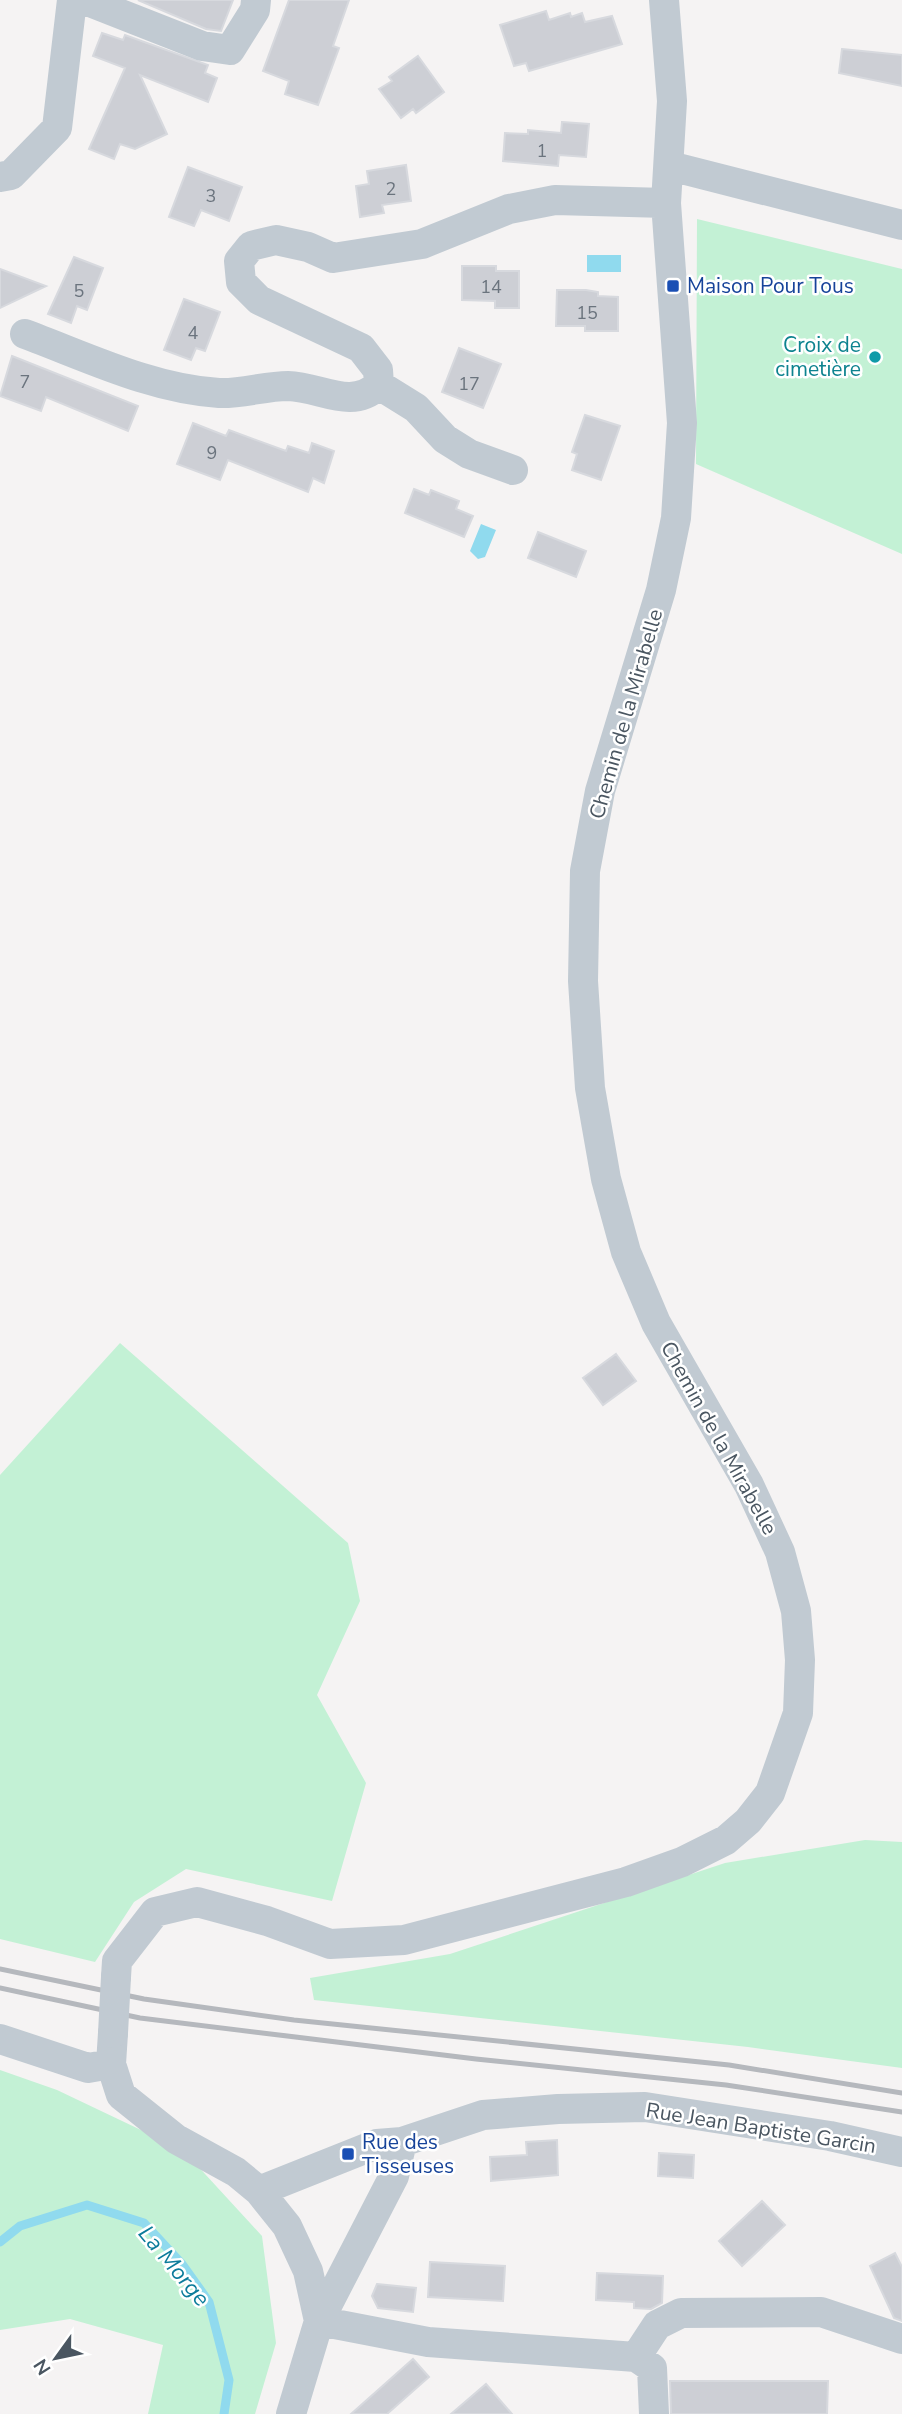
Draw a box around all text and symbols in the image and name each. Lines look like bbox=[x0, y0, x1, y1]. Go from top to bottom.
house number: 1 bbox=[537, 139, 547, 163]
house number: 2 bbox=[386, 177, 396, 201]
house number: 3 bbox=[206, 184, 216, 208]
place label: Maison Pour Tous bbox=[687, 272, 854, 300]
house number: 14 bbox=[480, 275, 502, 299]
marker: Maison Pour Tous bbox=[665, 278, 681, 294]
house number: 5 bbox=[74, 279, 84, 303]
house number: 15 bbox=[576, 301, 598, 325]
house number: 4 bbox=[188, 321, 199, 345]
place label: Croix de cimetière bbox=[775, 331, 861, 383]
marker: Croix de cimetière bbox=[867, 349, 883, 365]
house number: 7 bbox=[20, 370, 30, 394]
house number: 17 bbox=[458, 372, 480, 396]
house number: 9 bbox=[207, 441, 217, 465]
street label: Chemin de la Mirabelle bbox=[583, 606, 669, 822]
street label: Chemin de la Mirabelle bbox=[654, 1336, 784, 1540]
street label: Rue Jean Baptiste Garcin bbox=[644, 2096, 878, 2160]
place label: Rue des Tisseuses bbox=[362, 2128, 454, 2180]
marker: Rue des Tisseuses bbox=[340, 2146, 356, 2162]
water label: La Morge bbox=[131, 2219, 217, 2313]
north arrow bbox=[21, 2323, 91, 2393]
text: N bbox=[28, 2354, 57, 2380]

